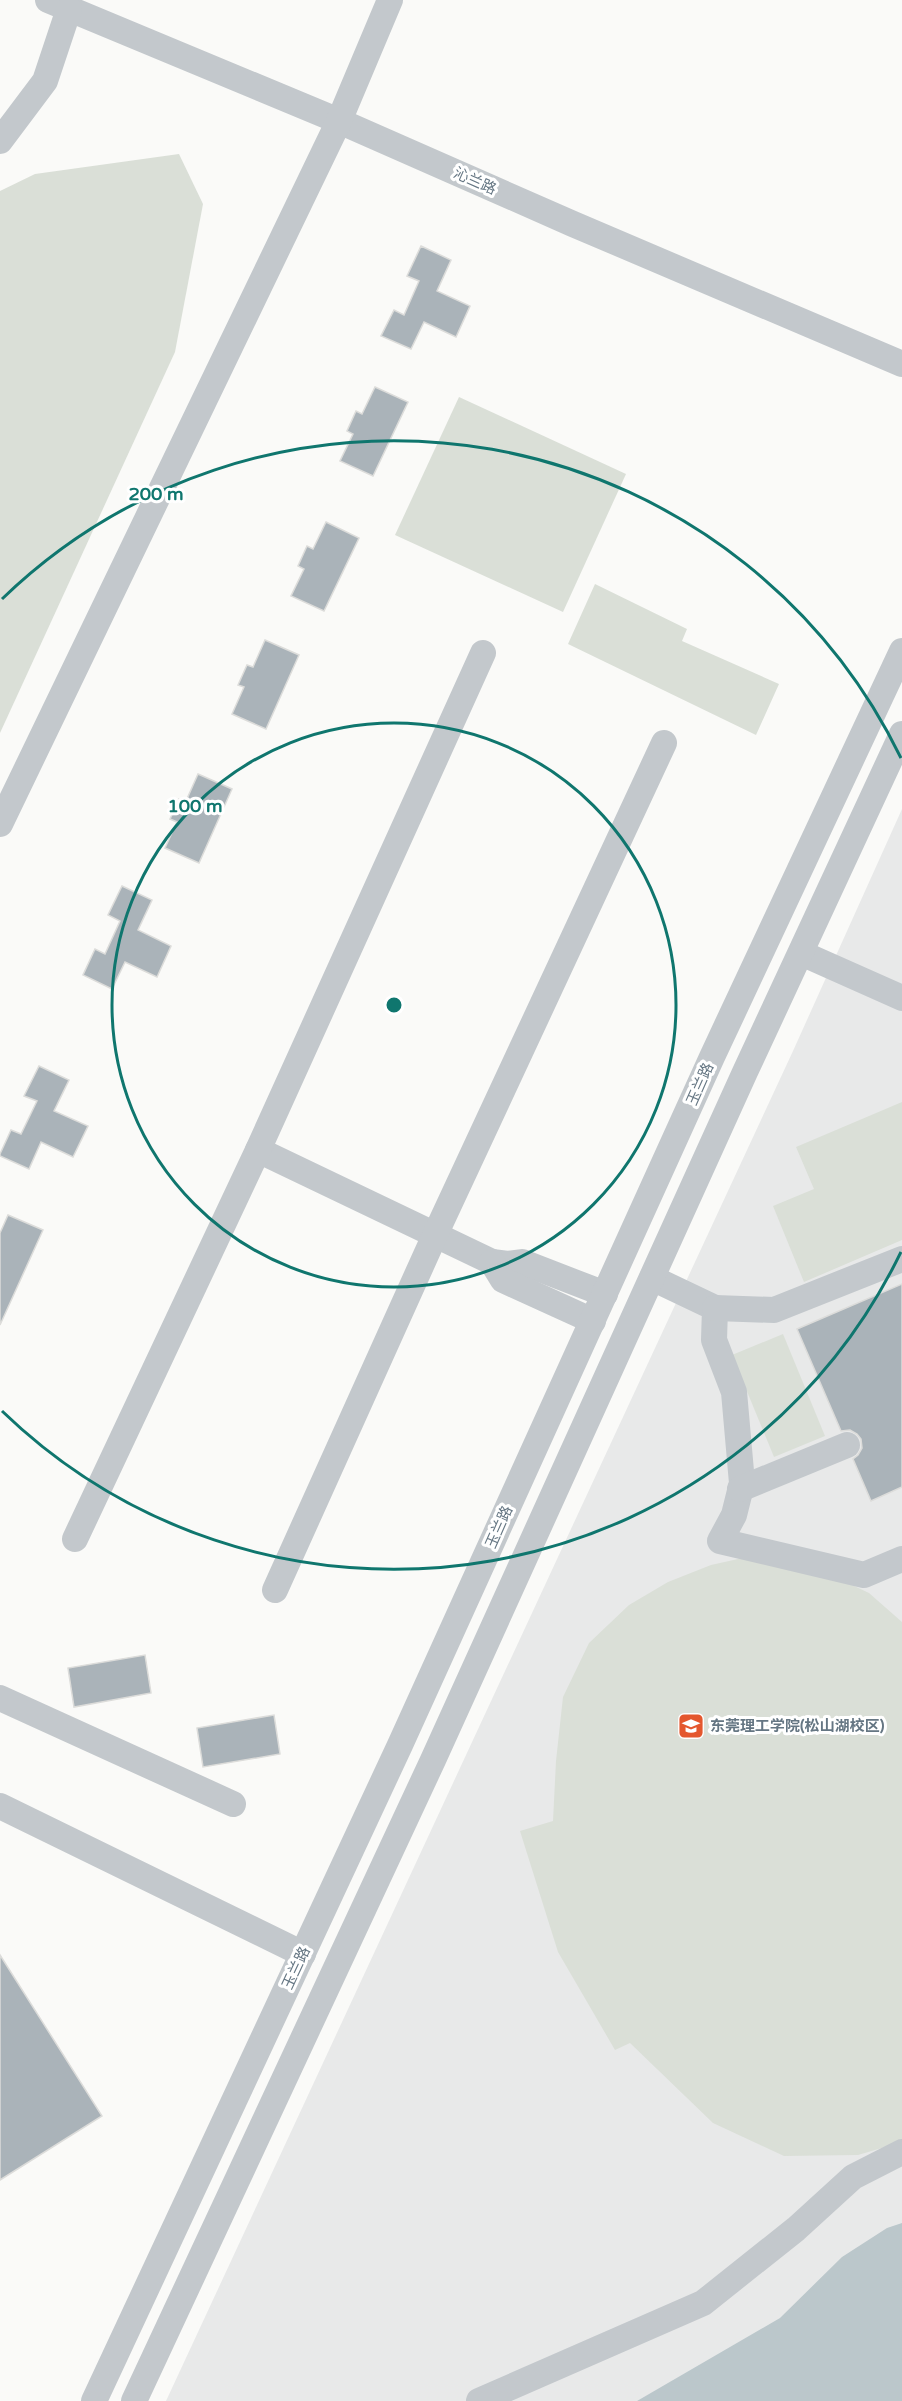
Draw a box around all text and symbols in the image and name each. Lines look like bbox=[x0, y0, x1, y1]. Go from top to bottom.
street label: 沁兰路 bbox=[451, 164, 499, 198]
text: 200 m bbox=[128, 483, 184, 505]
text: 100 m bbox=[167, 795, 223, 817]
centre of rings bbox=[384, 995, 404, 1015]
street label: 玉兰路 bbox=[683, 1060, 717, 1108]
street label: 玉兰路 bbox=[482, 1503, 516, 1551]
school or university icon: 东莞理工学院(松山湖校区) bbox=[676, 1711, 706, 1741]
place label: 东莞理工学院(松山湖校区) bbox=[710, 1717, 885, 1735]
street label: 玉兰路 bbox=[278, 1944, 314, 1992]

